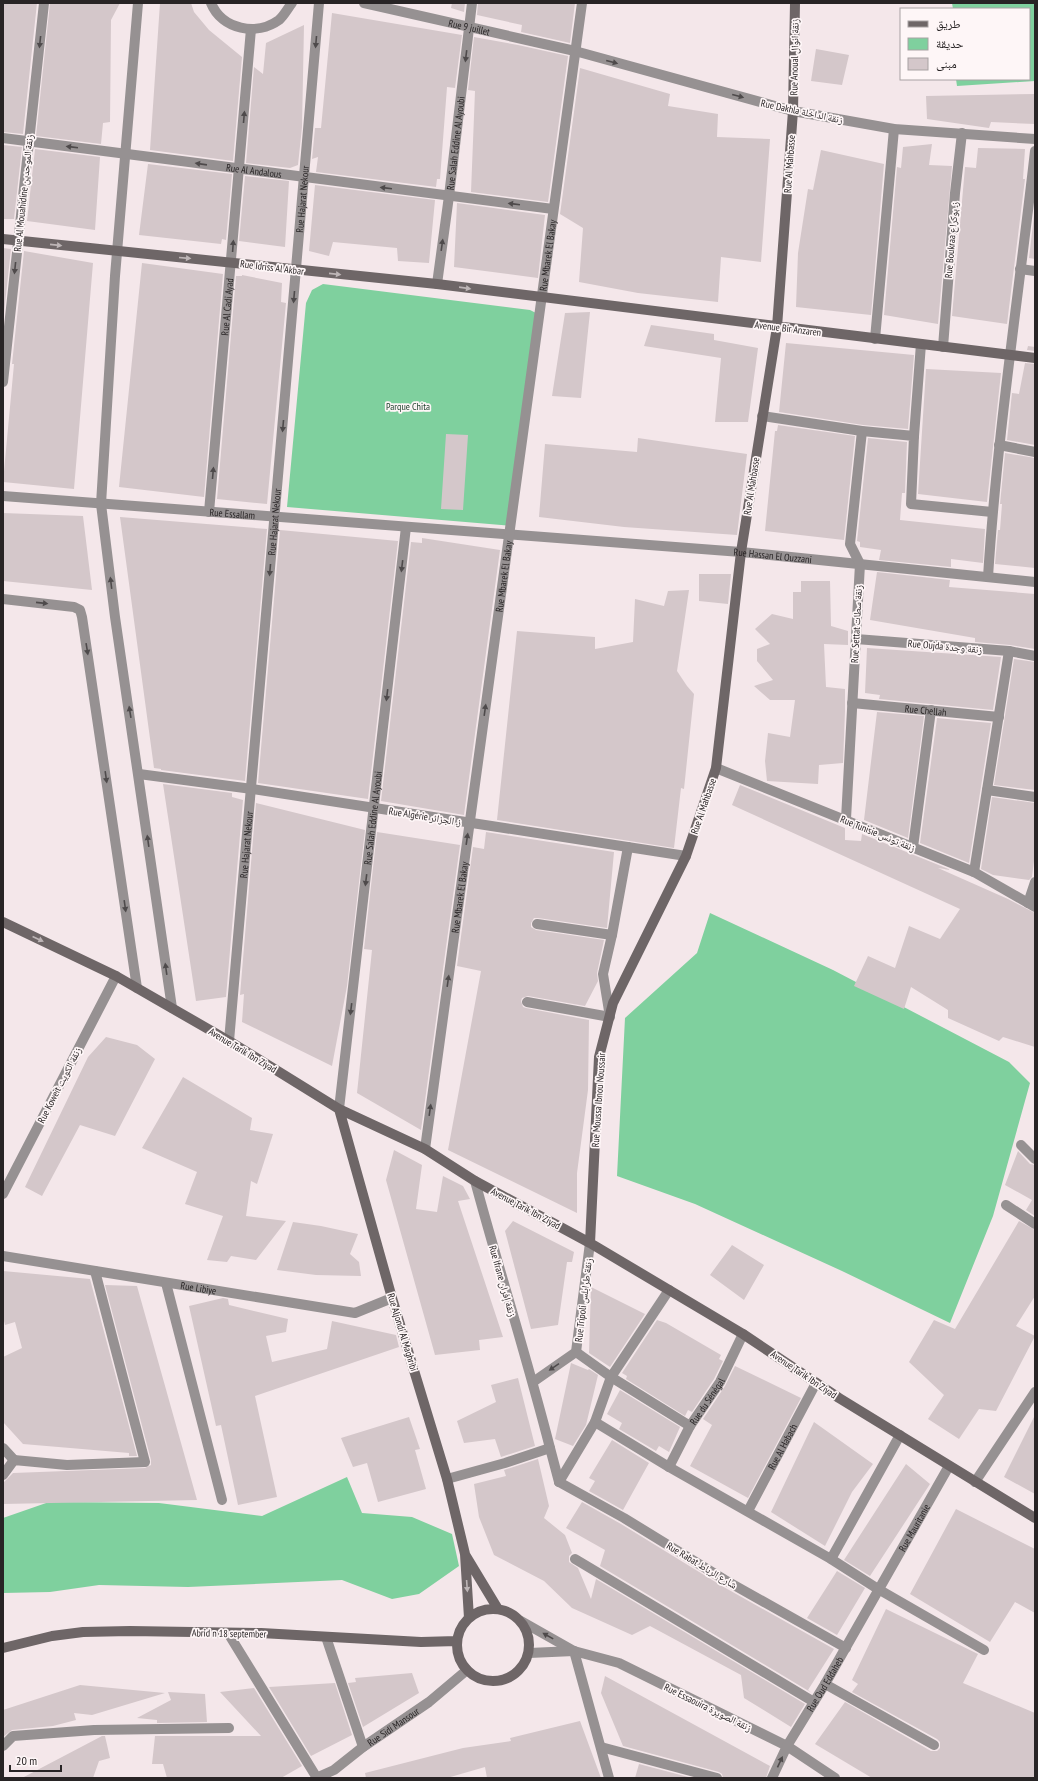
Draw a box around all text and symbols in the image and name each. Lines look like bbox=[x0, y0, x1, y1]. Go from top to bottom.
legend bbox=[900, 8, 1030, 80]
street label: Rue 9 juillet bbox=[447, 16, 492, 39]
text: طريق bbox=[936, 16, 961, 31]
street label: Rue Anoual زنقة انوال bbox=[787, 18, 802, 95]
one-way arrow bbox=[37, 36, 43, 48]
one-way arrow bbox=[312, 36, 319, 48]
text: حديقة bbox=[936, 36, 964, 51]
one-way arrow bbox=[463, 50, 469, 62]
text: مبنى bbox=[936, 56, 957, 71]
one-way arrow bbox=[606, 59, 619, 65]
one-way arrow bbox=[732, 93, 744, 99]
street label: Rue Salah Eddine Al Ayoubi bbox=[444, 96, 468, 191]
street label: Rue Dakhla زنقة الداخلة bbox=[760, 96, 844, 127]
one-way arrow bbox=[240, 110, 247, 123]
street label: Rue Al Mouahidine زنقة الموحدين bbox=[11, 134, 36, 252]
street label: Rue Al Mahbasse bbox=[781, 134, 798, 194]
one-way arrow bbox=[66, 144, 78, 150]
one-way arrow bbox=[195, 161, 207, 167]
street label: Rue Al Andalous bbox=[225, 161, 283, 181]
street label: Rue Hajarat Nekour bbox=[293, 165, 312, 233]
one-way arrow bbox=[379, 185, 392, 191]
one-way arrow bbox=[508, 201, 521, 207]
street label: Rue Boukraa ز. بوكراع bbox=[942, 201, 961, 279]
street label: Rue Mbarek El Bakay bbox=[537, 219, 559, 292]
one-way arrow bbox=[439, 239, 445, 251]
one-way arrow bbox=[229, 240, 236, 252]
one-way arrow bbox=[50, 242, 62, 248]
one-way arrow bbox=[179, 255, 191, 262]
street label: Rue Idriss Al Akbar bbox=[239, 257, 305, 278]
one-way arrow bbox=[11, 262, 18, 274]
one-way arrow bbox=[329, 271, 341, 277]
street label: Rue Al Cadi Ayad bbox=[218, 278, 236, 336]
one-way arrow bbox=[459, 285, 471, 291]
one-way arrow bbox=[291, 291, 298, 303]
street label: Avenue Bir Anzaren bbox=[754, 318, 822, 339]
park label: Parque Chita bbox=[386, 400, 430, 413]
one-way arrow bbox=[280, 420, 286, 432]
street label: Rue Al Mahbasse bbox=[741, 456, 762, 516]
one-way arrow bbox=[209, 467, 216, 479]
street label: Rue Hajarat Nekour bbox=[265, 488, 284, 556]
street label: Rue Essallam bbox=[209, 506, 256, 522]
street label: Rue Mbarek El Bakay bbox=[493, 540, 515, 613]
street label: Rue Hassan El Ouzzani bbox=[733, 545, 812, 566]
one-way arrow bbox=[399, 560, 405, 572]
one-way arrow bbox=[267, 564, 274, 576]
one-way arrow bbox=[108, 577, 114, 589]
street label: Rue Settat زنقة سطات bbox=[848, 584, 865, 664]
one-way arrow bbox=[36, 600, 48, 607]
street label: Rue Oujda زنقة وجدة bbox=[907, 637, 983, 656]
one-way arrow bbox=[84, 643, 90, 655]
one-way arrow bbox=[384, 689, 390, 701]
street label: Rue Chellah bbox=[904, 702, 947, 719]
one-way arrow bbox=[482, 704, 488, 716]
one-way arrow bbox=[127, 706, 133, 718]
street label: Rue Salah Eddine Al Ayoubi bbox=[361, 770, 385, 866]
one-way arrow bbox=[103, 771, 109, 783]
street label: Rue Al Mahbasse bbox=[688, 776, 719, 836]
street label: Rue Algérie ز. الجزائر bbox=[388, 804, 462, 829]
street label: Rue Hajarat Nekour bbox=[237, 810, 256, 879]
street label: Rue Tunisie زنقة تونس bbox=[838, 813, 917, 854]
one-way arrow bbox=[464, 833, 470, 845]
one-way arrow bbox=[145, 835, 151, 847]
street label: Rue Mbarek El Bakay bbox=[449, 861, 471, 934]
one-way arrow bbox=[362, 874, 369, 886]
one-way arrow bbox=[122, 900, 128, 912]
one-way arrow bbox=[33, 936, 44, 942]
one-way arrow bbox=[163, 963, 169, 976]
one-way arrow bbox=[445, 975, 451, 987]
one-way arrow bbox=[348, 1003, 354, 1015]
street label: Avenue Tarik Ibn Ziyad bbox=[206, 1025, 279, 1076]
street label: Rue Koweït زنقة الكويت bbox=[35, 1045, 84, 1125]
street label: Rue Moussa Ibnou Noussair bbox=[589, 1052, 608, 1148]
one-way arrow bbox=[427, 1104, 433, 1116]
street label: Avenue Tarik Ibn Ziyad bbox=[489, 1185, 563, 1232]
street label: Rue Ifrane زنقة إفران bbox=[486, 1244, 519, 1319]
street label: Rue Tripoli زنقة طرابلس bbox=[572, 1257, 595, 1343]
street label: Rue Libiye bbox=[179, 1279, 217, 1297]
street label: Rue Aljondi Al Maghribi bbox=[384, 1291, 421, 1373]
street label: Avenue Tarik Ibn Ziyad bbox=[768, 1347, 839, 1401]
one-way arrow bbox=[549, 1363, 559, 1371]
street label: Rue du Sénégal bbox=[687, 1376, 728, 1427]
street label: Rue Al Habach bbox=[765, 1422, 800, 1472]
street label: Rue Mauritanie bbox=[896, 1502, 933, 1554]
street label: Rue Rabat شارع الرباط bbox=[664, 1539, 740, 1592]
one-way arrow bbox=[464, 1580, 471, 1592]
street label: Abrid n 18 september bbox=[192, 1626, 267, 1641]
one-way arrow bbox=[542, 1633, 554, 1640]
street label: Rue Oud Eddaheb bbox=[804, 1654, 846, 1714]
street label: Rue Essaouira زنقة الصويرة bbox=[662, 1681, 754, 1734]
street label: Rue Sidi Mansour bbox=[365, 1705, 422, 1749]
scale bar bbox=[10, 1747, 61, 1773]
text: 20 m bbox=[16, 1753, 37, 1768]
one-way arrow bbox=[777, 1756, 783, 1768]

